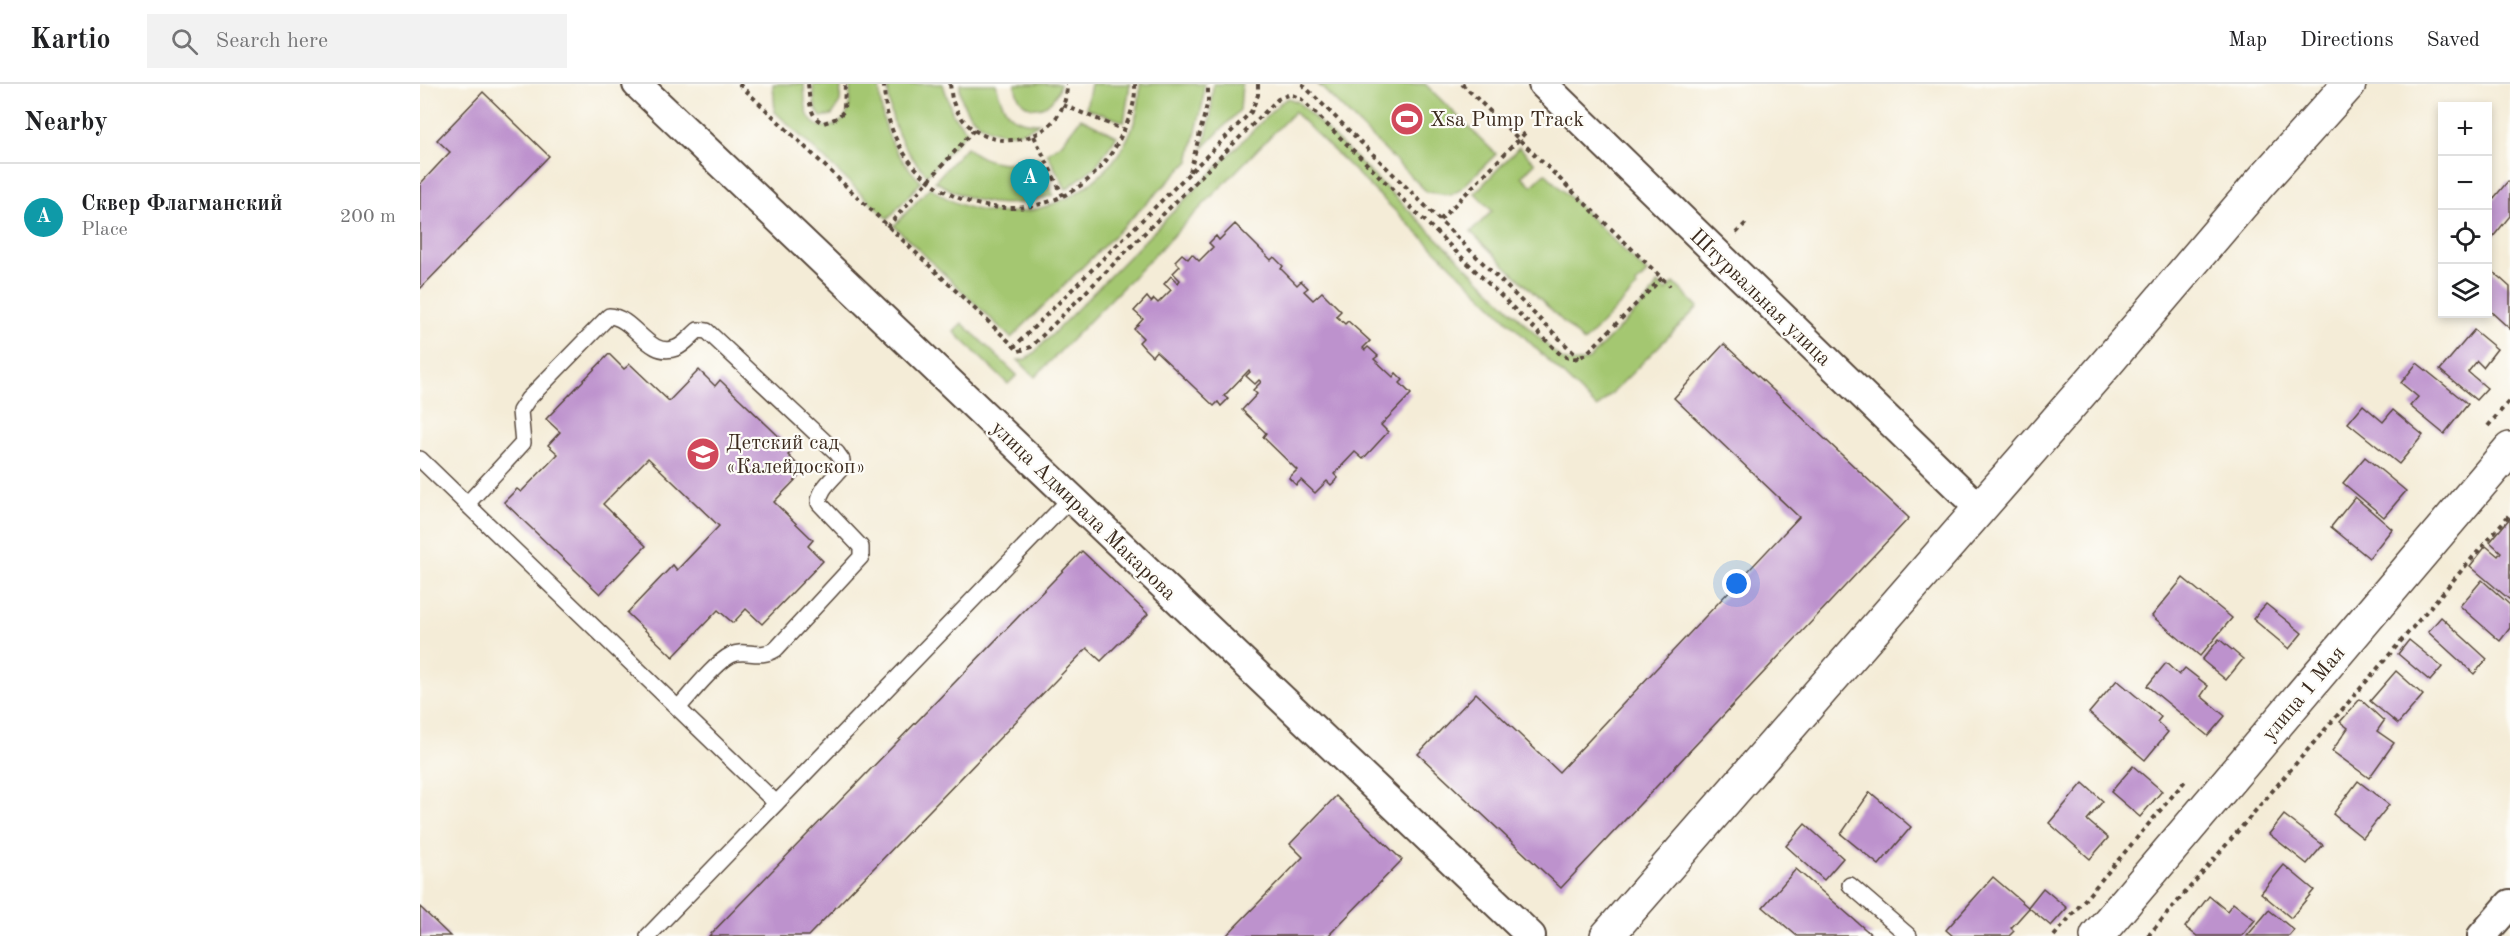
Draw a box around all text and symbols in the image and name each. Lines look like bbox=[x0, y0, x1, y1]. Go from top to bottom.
search box bbox=[147, 14, 567, 68]
icon: search bbox=[168, 25, 201, 58]
text: Kartio bbox=[30, 27, 111, 55]
text: Search here bbox=[216, 30, 328, 52]
text: Map bbox=[2228, 30, 2267, 51]
text: Directions bbox=[2300, 30, 2394, 51]
text: Saved bbox=[2427, 30, 2480, 51]
sports icon: Xsa Pump Track bbox=[1389, 101, 1425, 137]
map controls bbox=[2438, 102, 2492, 318]
button: + bbox=[2438, 102, 2492, 156]
text: Nearby bbox=[24, 110, 108, 136]
place label: Xsa Pump Track bbox=[1430, 110, 1584, 131]
button: − bbox=[2438, 156, 2492, 210]
pin: A bbox=[1010, 160, 1050, 209]
text: Сквер Флагманский bbox=[81, 193, 283, 215]
text: A bbox=[36, 207, 51, 227]
text: 200 m bbox=[340, 207, 396, 227]
button: locate bbox=[2438, 210, 2492, 264]
text: Place bbox=[81, 220, 128, 240]
street label: Штурвальная улица bbox=[1685, 226, 1835, 371]
button: layers bbox=[2438, 264, 2492, 318]
street label: улица Адмирала Макарова bbox=[986, 417, 1179, 605]
place label: Детский сад «Калейдоскоп» bbox=[726, 433, 866, 478]
school or university icon: Детский сад «Калейдоскоп» bbox=[685, 436, 721, 472]
your location bbox=[1722, 569, 1751, 598]
street label: улица 1 Мая bbox=[2259, 643, 2350, 745]

